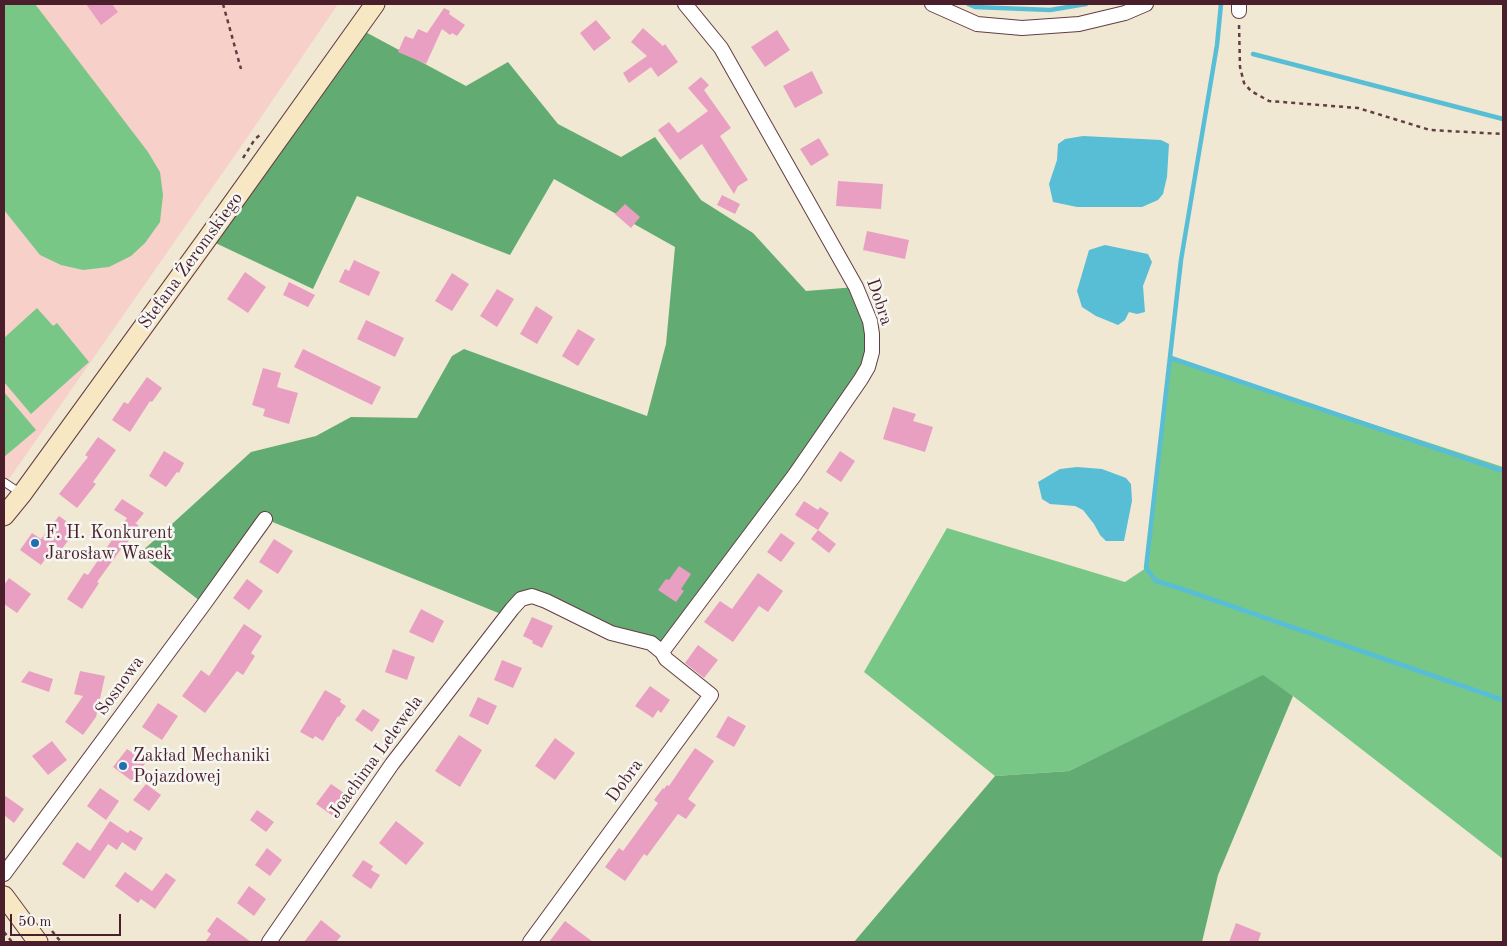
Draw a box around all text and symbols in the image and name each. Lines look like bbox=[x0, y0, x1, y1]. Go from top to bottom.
street label: Stefana Żeromskiego bbox=[134, 188, 248, 334]
street label: Dobra bbox=[861, 276, 897, 328]
place label: F. H. Konkurent Jarosław Wasek bbox=[45, 522, 173, 564]
marker: F. H. Konkurent Jarosław Wasek bbox=[29, 537, 41, 549]
street label: Sosnowa bbox=[91, 652, 149, 720]
street label: Joachima Lelewela bbox=[324, 691, 428, 823]
place label: Zakład Mechaniki Pojazdowej bbox=[133, 745, 270, 788]
street label: Dobra bbox=[602, 755, 648, 807]
marker: Zakład Mechaniki Pojazdowej bbox=[117, 760, 129, 772]
scale bar bbox=[12, 904, 124, 936]
text: 50 m bbox=[18, 915, 52, 930]

